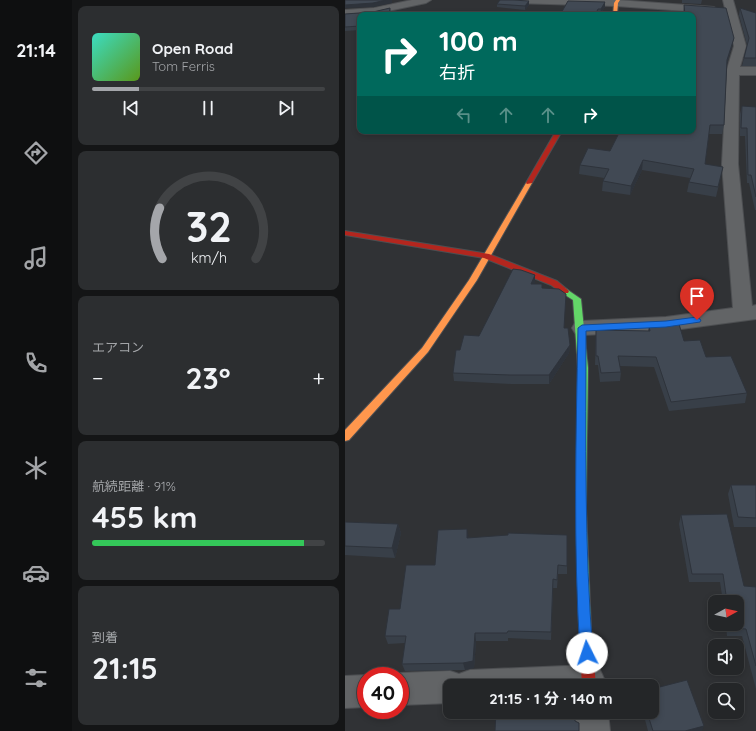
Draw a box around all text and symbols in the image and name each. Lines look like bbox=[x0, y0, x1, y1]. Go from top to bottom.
text: 100 m bbox=[439, 23, 518, 58]
icon: right bbox=[373, 28, 425, 80]
text: 21:14 bbox=[16, 39, 56, 62]
text: Open Road bbox=[152, 39, 233, 58]
text: Tom Ferris bbox=[152, 58, 215, 74]
text: 右折 bbox=[439, 61, 475, 84]
icon: previous bbox=[120, 97, 142, 119]
icon: pause bbox=[197, 97, 219, 119]
icon: next bbox=[275, 97, 297, 119]
icon: left bbox=[453, 104, 475, 126]
icon: ahead bbox=[495, 104, 517, 126]
icon: ahead bbox=[537, 104, 559, 126]
icon: right bbox=[579, 104, 601, 126]
icon: directions bbox=[22, 139, 50, 167]
text: 32 bbox=[185, 199, 232, 251]
icon: music bbox=[22, 244, 50, 272]
text: km/h bbox=[190, 248, 227, 266]
pin bbox=[680, 279, 714, 320]
icon: arrive bbox=[686, 285, 708, 307]
text: エアコン bbox=[92, 339, 144, 355]
icon: phone bbox=[22, 349, 50, 377]
text: 23° bbox=[186, 359, 231, 397]
text: − bbox=[92, 364, 103, 392]
text: + bbox=[313, 364, 325, 392]
icon: climate bbox=[22, 454, 50, 482]
text: 航続距離 · 91% bbox=[92, 478, 176, 494]
text: 455 km bbox=[92, 498, 197, 536]
icon: car bbox=[22, 559, 50, 587]
north arrow bbox=[708, 595, 744, 631]
map controls bbox=[708, 595, 744, 719]
text: 到着 bbox=[92, 629, 118, 645]
position arrow bbox=[566, 632, 608, 674]
button: sound bbox=[708, 639, 744, 675]
text: 21:15 bbox=[92, 649, 158, 687]
icon: filters bbox=[22, 664, 50, 692]
speed limit sign: 40 bbox=[357, 667, 409, 719]
button: search bbox=[708, 683, 744, 719]
text: 21:15 · 1 分 · 140 m bbox=[489, 689, 613, 708]

